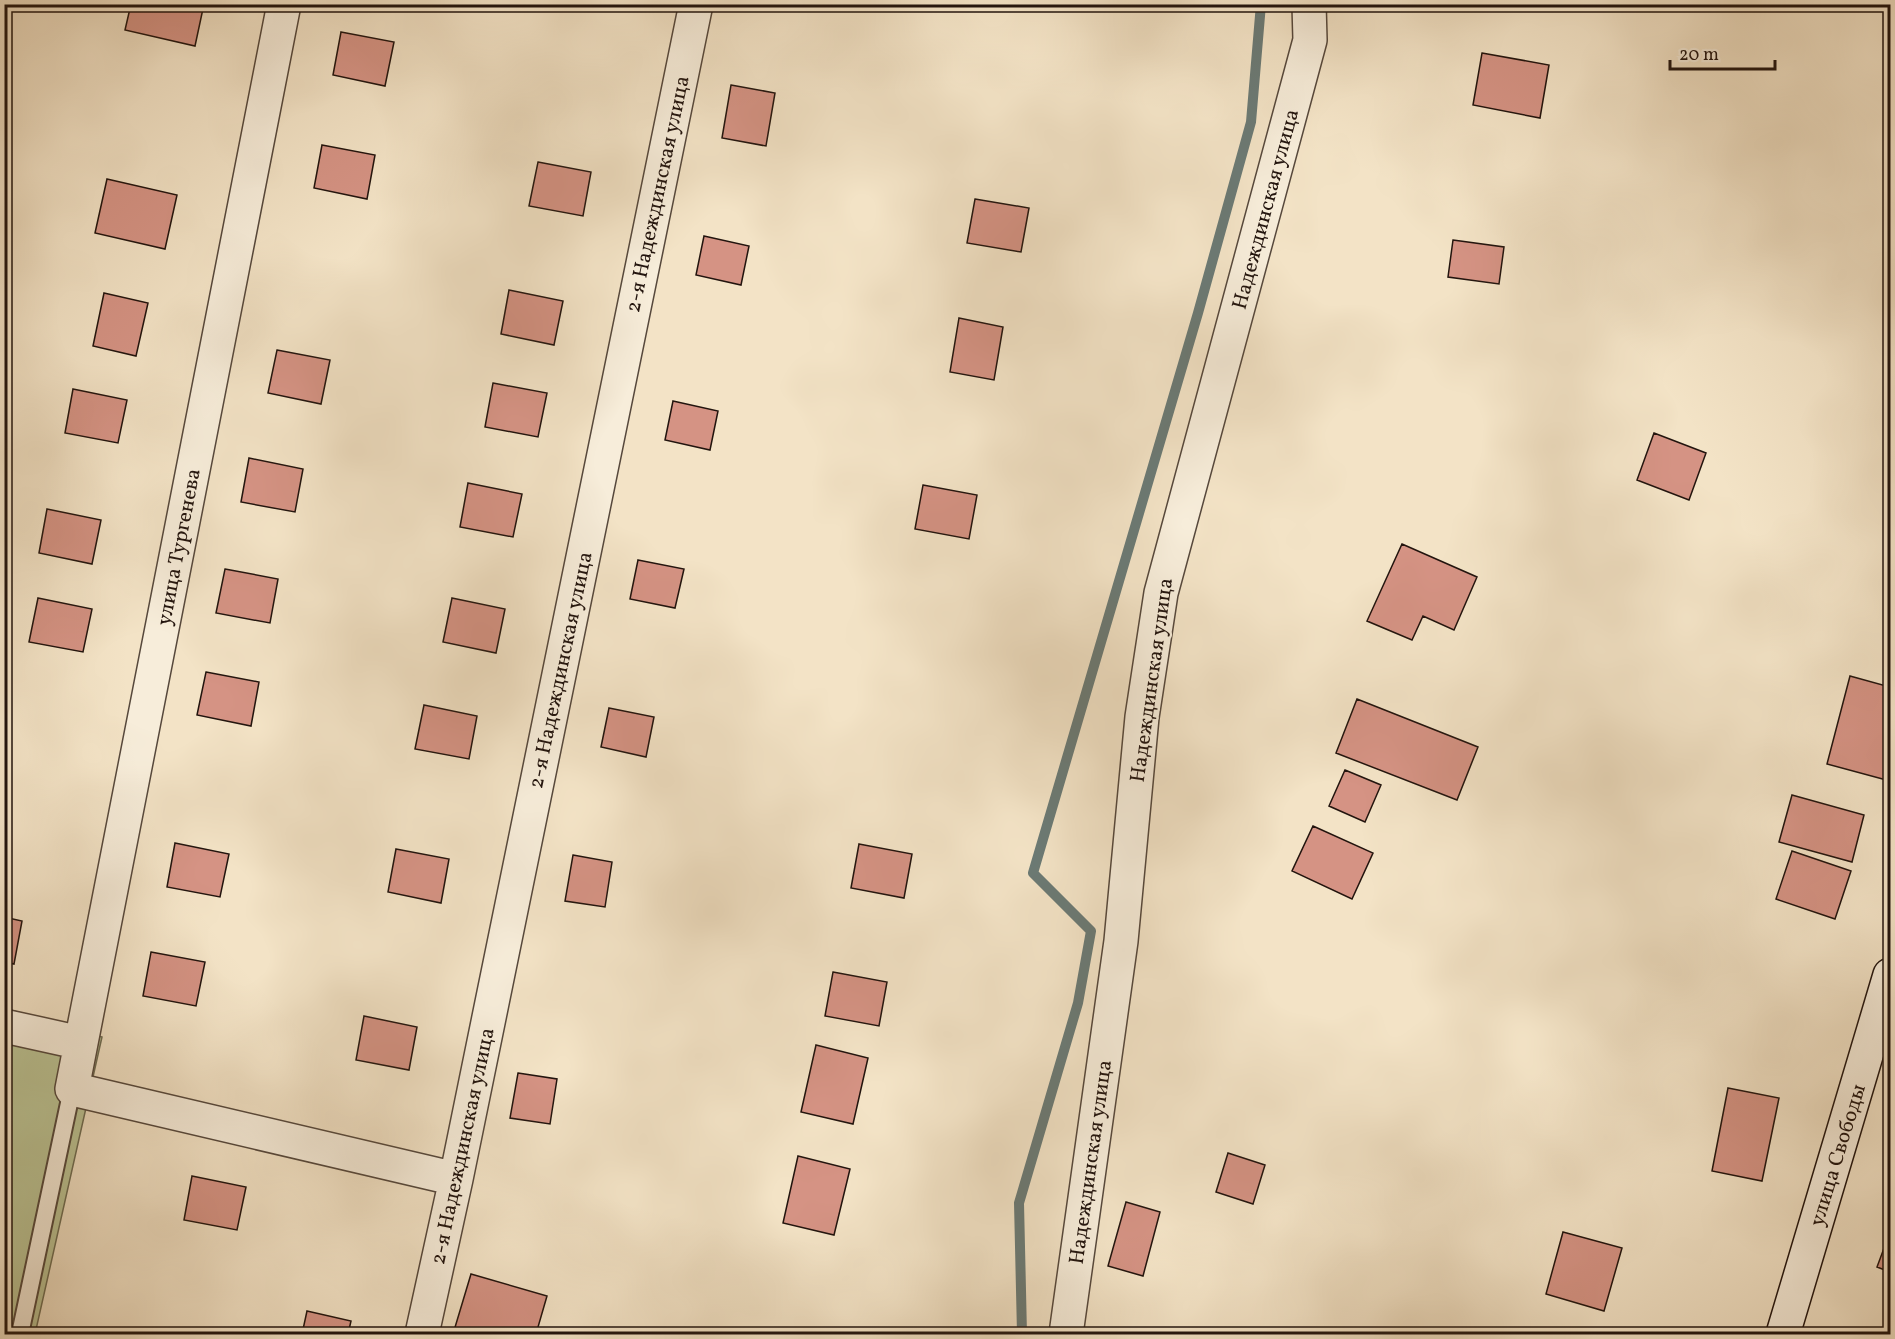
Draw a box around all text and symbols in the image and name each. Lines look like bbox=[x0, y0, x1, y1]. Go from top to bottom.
scale bar bbox=[1670, 33, 1775, 71]
text: 20 m bbox=[1679, 43, 1719, 68]
street label: 2-я Надеждинская улица bbox=[619, 73, 698, 315]
street label: Надеждинская улица bbox=[1226, 106, 1307, 313]
street label: улица Тургенева bbox=[150, 466, 209, 628]
street label: 2-я Надеждинская улица bbox=[522, 549, 601, 791]
street label: Надеждинская улица bbox=[1124, 576, 1181, 784]
street label: 2-я Надеждинская улица bbox=[424, 1025, 503, 1267]
street label: Надеждинская улица bbox=[1063, 1058, 1120, 1266]
street label: улица Свободы bbox=[1803, 1081, 1874, 1230]

